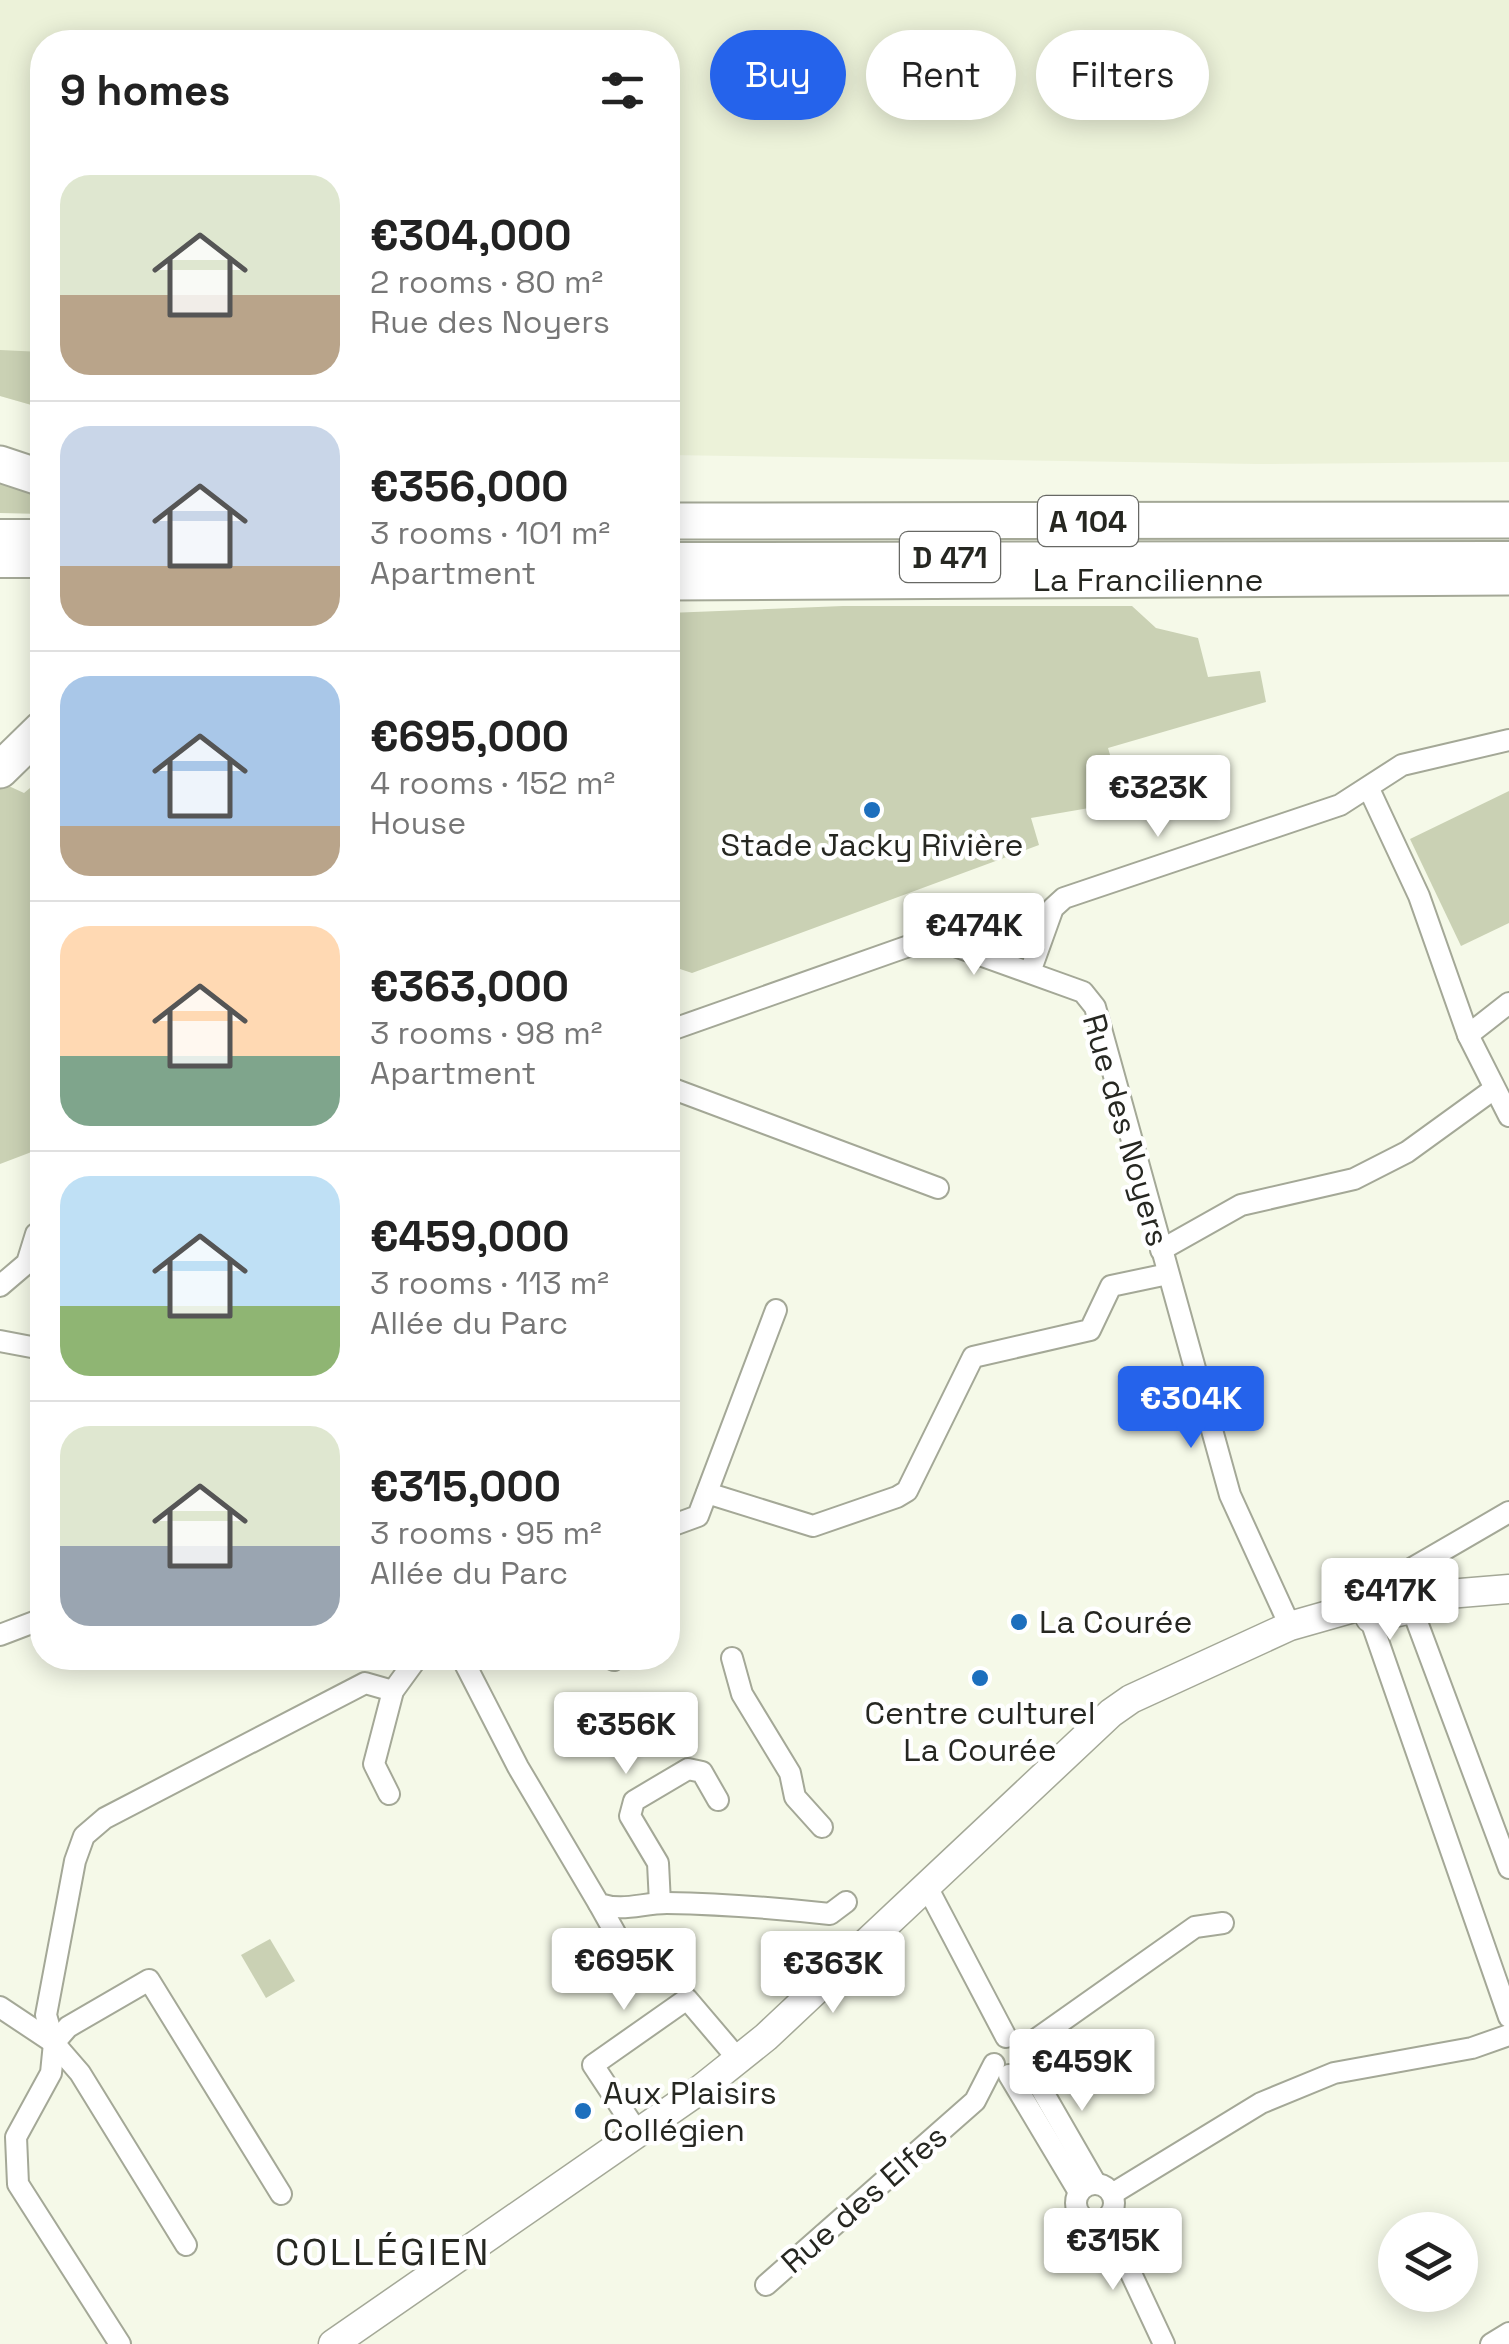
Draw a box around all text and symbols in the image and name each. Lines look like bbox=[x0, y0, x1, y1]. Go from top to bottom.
chip: Buy bbox=[710, 30, 846, 120]
chip: Rent bbox=[866, 30, 1016, 120]
chip: Filters bbox=[1036, 30, 1209, 120]
icon: filters bbox=[595, 63, 650, 118]
text: 9 homes bbox=[60, 64, 230, 117]
text: €304,000 bbox=[370, 209, 571, 262]
icon: home bbox=[140, 215, 260, 335]
text: 2 rooms · 80 m² bbox=[370, 262, 603, 302]
text: Rue des Noyers bbox=[370, 302, 610, 342]
text: €356,000 bbox=[370, 460, 569, 513]
icon: home bbox=[140, 466, 260, 586]
road number: A 104 bbox=[1038, 496, 1138, 546]
text: 3 rooms · 101 m² bbox=[370, 513, 610, 553]
road number: D 471 bbox=[900, 532, 1000, 582]
text: Apartment bbox=[370, 553, 536, 593]
street label: La Francilienne bbox=[1033, 560, 1263, 600]
text: €695,000 bbox=[370, 710, 569, 763]
icon: home bbox=[140, 716, 260, 836]
pin: €323K bbox=[1088, 755, 1228, 840]
text: 4 rooms · 152 m² bbox=[370, 763, 615, 803]
text: €323K bbox=[1108, 767, 1208, 807]
marker: Stade Jacky Rivière bbox=[861, 799, 883, 821]
text: House bbox=[370, 803, 466, 843]
place label: Stade Jacky Rivière bbox=[721, 825, 1023, 865]
pin: €474K bbox=[904, 893, 1044, 978]
text: €474K bbox=[925, 905, 1023, 945]
text: €363,000 bbox=[370, 960, 569, 1013]
icon: home bbox=[140, 966, 260, 1086]
street label: Rue des Noyers bbox=[1074, 1009, 1178, 1251]
text: 3 rooms · 98 m² bbox=[370, 1013, 602, 1053]
text: Apartment bbox=[370, 1053, 536, 1093]
text: €459,000 bbox=[370, 1210, 569, 1263]
icon: home bbox=[140, 1216, 260, 1336]
text: 3 rooms · 113 m² bbox=[370, 1263, 609, 1303]
text: Allée du Parc bbox=[370, 1303, 568, 1343]
pin: €304K bbox=[1121, 1366, 1261, 1451]
text: €304K bbox=[1140, 1378, 1242, 1418]
text: €315,000 bbox=[370, 1460, 561, 1513]
icon: home bbox=[140, 1466, 260, 1586]
text: 3 rooms · 95 m² bbox=[370, 1513, 602, 1553]
text: Allée du Parc bbox=[370, 1553, 568, 1593]
pin: €417K bbox=[1320, 1558, 1460, 1643]
text: €417K bbox=[1343, 1570, 1437, 1610]
place label: La Courée bbox=[1039, 1602, 1192, 1642]
marker: La Courée bbox=[1008, 1611, 1030, 1633]
marker: Centre culturel La Courée bbox=[969, 1667, 991, 1689]
pin: €356K bbox=[556, 1692, 696, 1777]
place label: Centre culturel La Courée bbox=[864, 1693, 1096, 1770]
text: €356K bbox=[576, 1704, 676, 1744]
pin: €695K bbox=[554, 1928, 694, 2013]
pin: €363K bbox=[763, 1931, 903, 2016]
text: €695K bbox=[574, 1940, 674, 1980]
text: €363K bbox=[783, 1943, 883, 1983]
pin: €459K bbox=[1012, 2029, 1152, 2114]
text: €459K bbox=[1031, 2041, 1133, 2081]
place label: Aux Plaisirs Collégien bbox=[603, 2073, 777, 2150]
marker: Aux Plaisirs Collégien bbox=[572, 2100, 594, 2122]
street label: Rue des Elfes bbox=[773, 2116, 955, 2282]
pin: €315K bbox=[1043, 2208, 1183, 2293]
map controls bbox=[1378, 2212, 1478, 2312]
button: layers bbox=[1378, 2212, 1478, 2312]
text: €315K bbox=[1066, 2220, 1160, 2260]
district label: COLLÉGIEN bbox=[275, 2228, 491, 2276]

